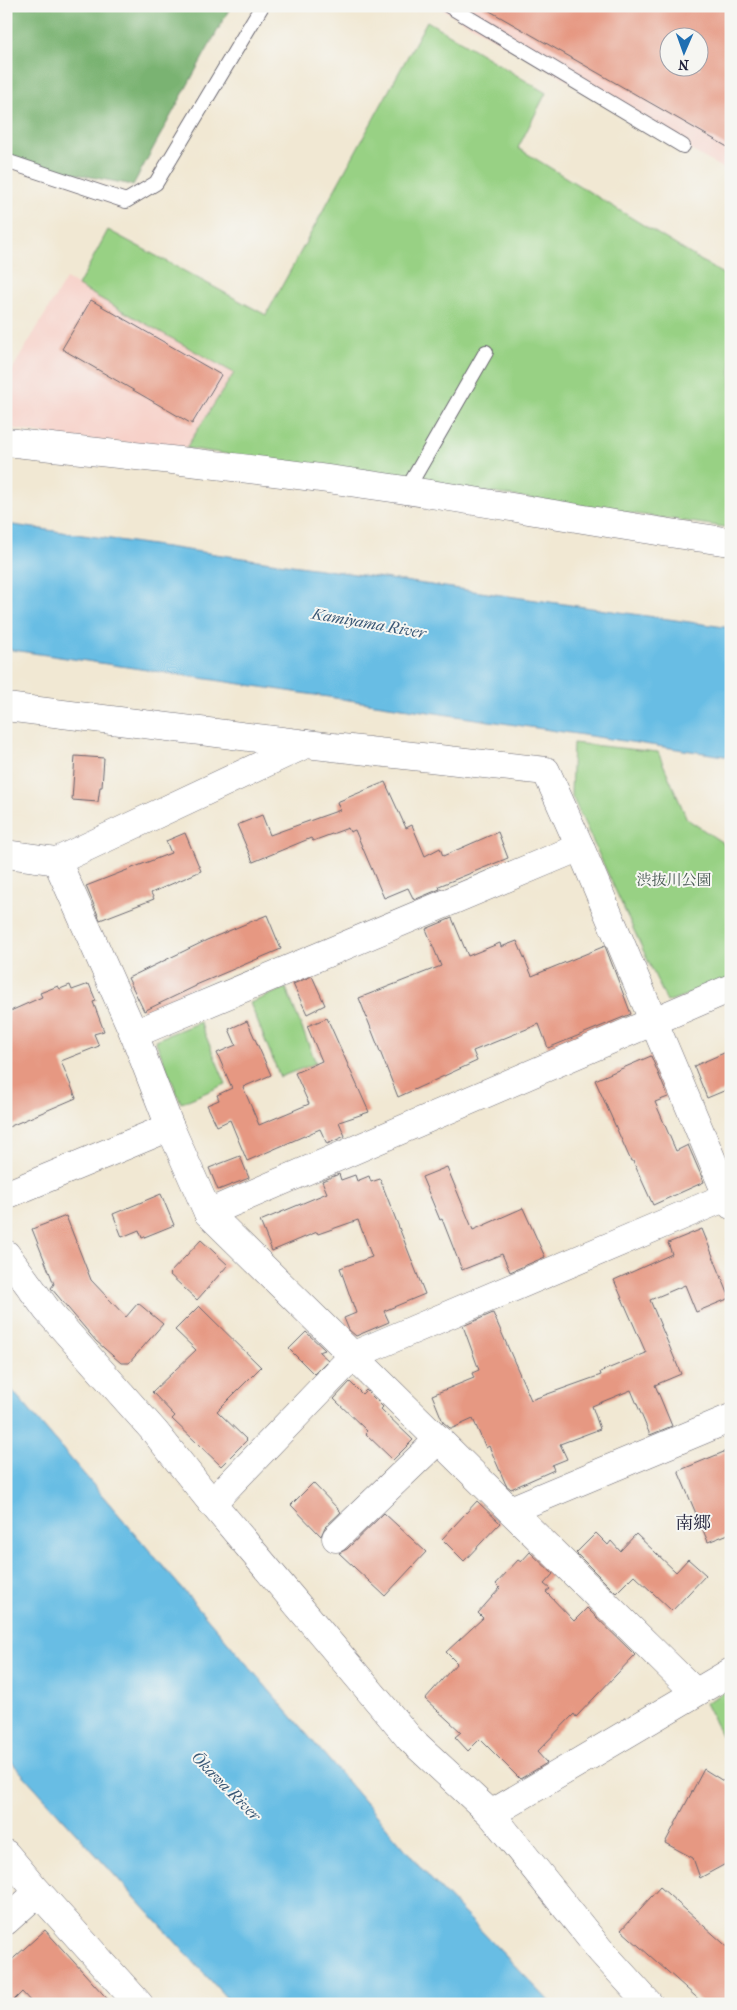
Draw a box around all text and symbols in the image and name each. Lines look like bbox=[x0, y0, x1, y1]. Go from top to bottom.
north arrow bbox=[660, 28, 710, 78]
text: N bbox=[678, 56, 689, 73]
water label: Kamiyama River bbox=[310, 603, 429, 643]
park label: 渋抜川公園 bbox=[636, 871, 712, 889]
district label: 南郷 bbox=[675, 1513, 711, 1534]
water label: Ōkawa River bbox=[187, 1747, 266, 1826]

